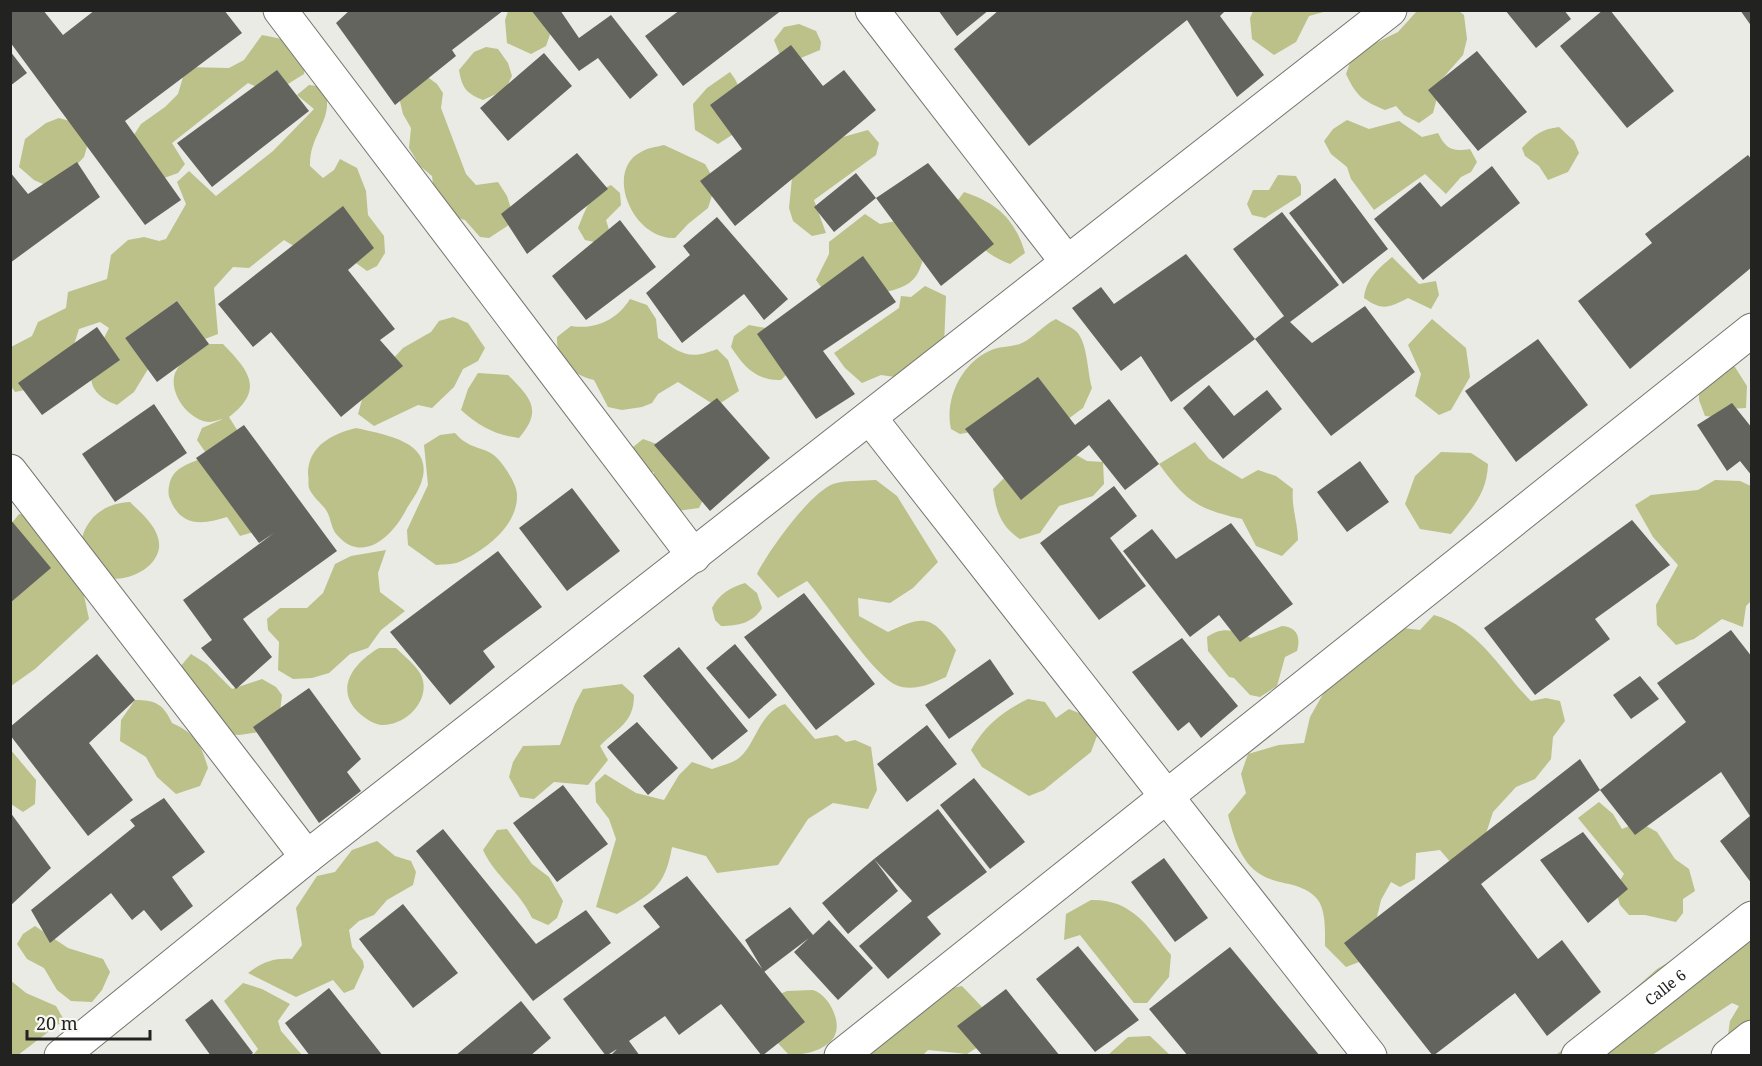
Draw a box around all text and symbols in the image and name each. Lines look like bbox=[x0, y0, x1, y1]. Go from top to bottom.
street label: Calle 6 bbox=[1640, 964, 1690, 1010]
scale bar bbox=[27, 1003, 150, 1041]
text: 20 m bbox=[36, 1011, 78, 1035]

